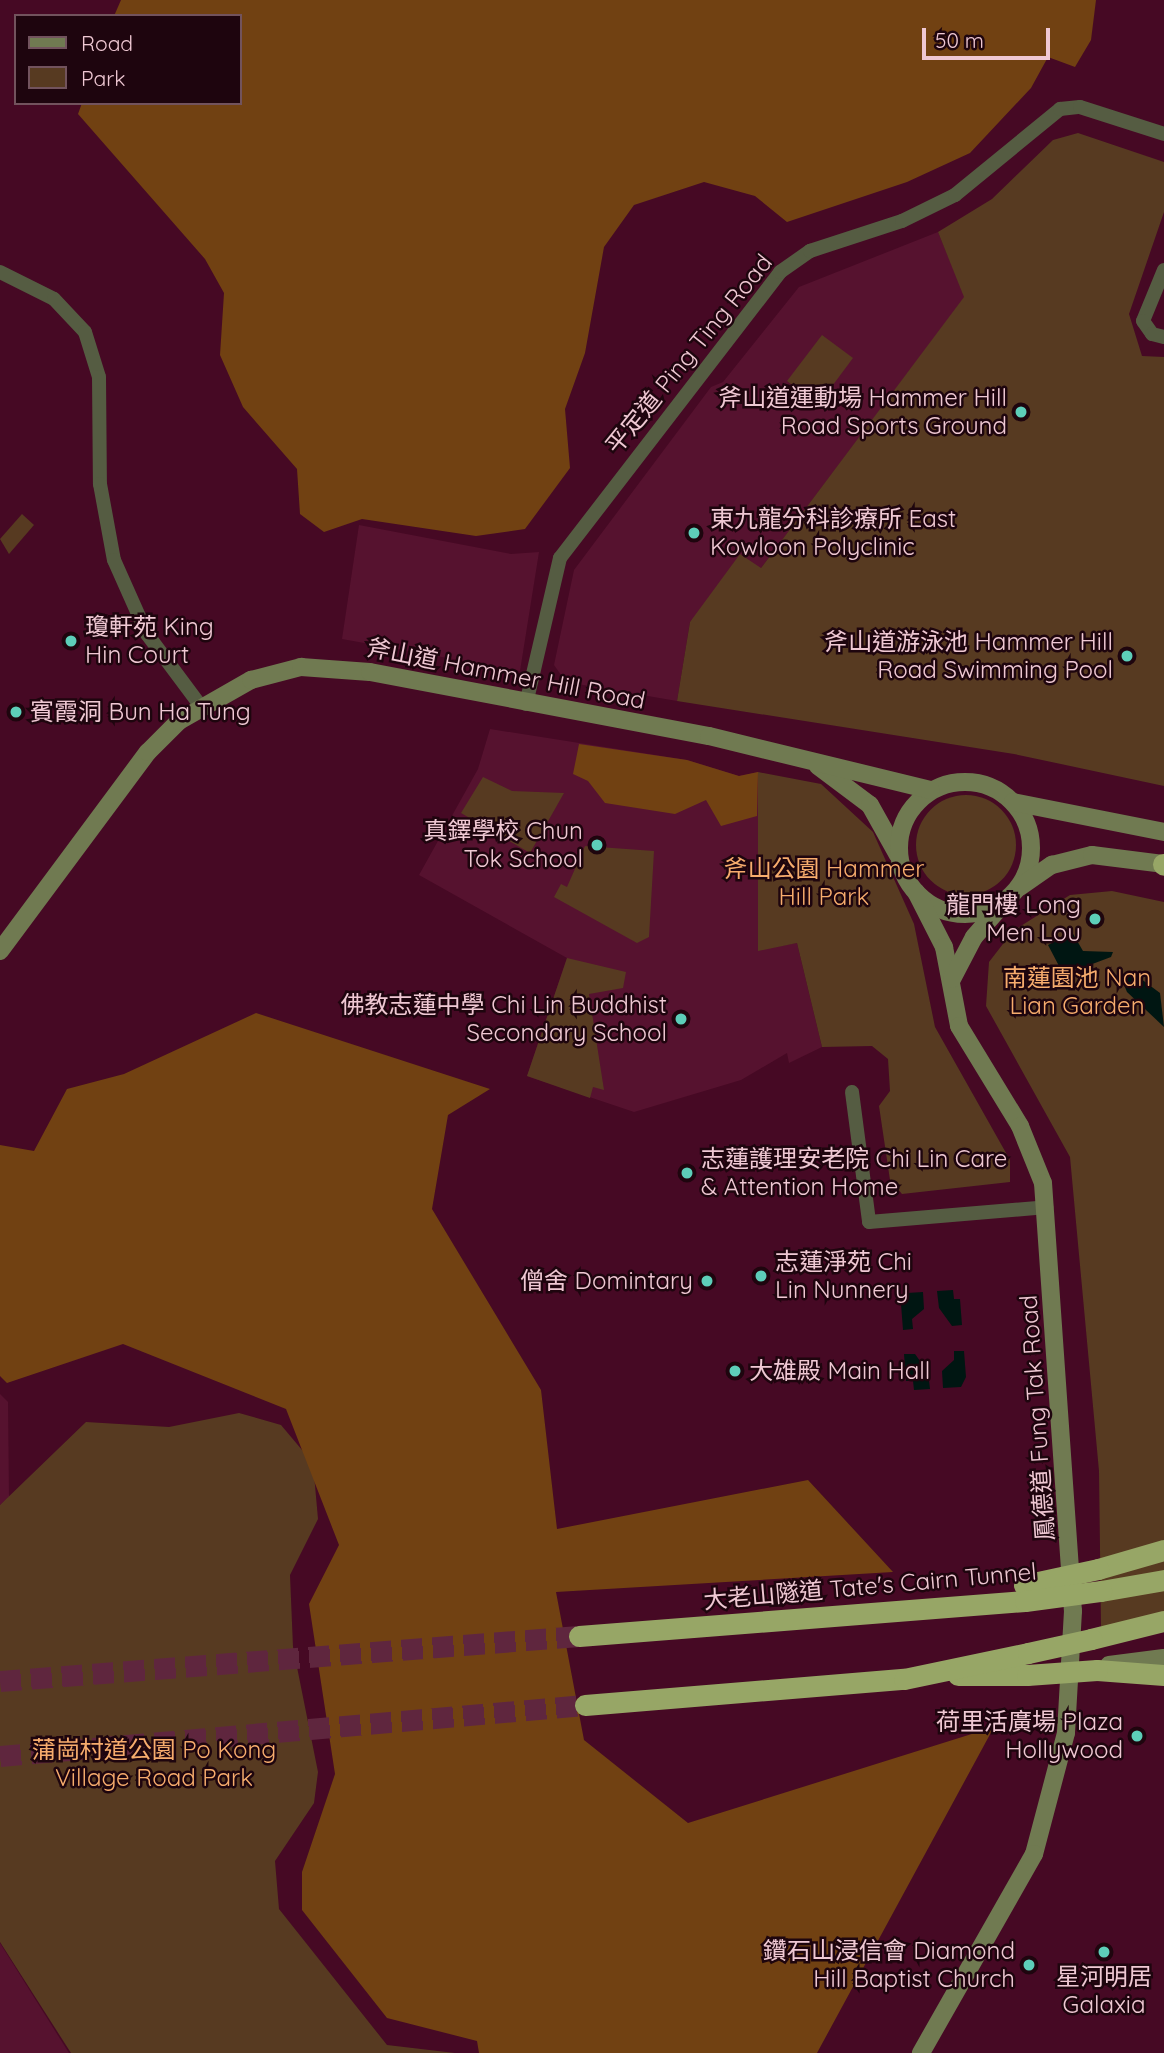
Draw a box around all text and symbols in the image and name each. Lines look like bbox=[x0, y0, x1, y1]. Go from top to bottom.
legend bbox=[14, 14, 242, 105]
scale bar bbox=[926, 14, 1054, 58]
text: 50 m bbox=[935, 27, 984, 53]
text: Road bbox=[81, 30, 133, 56]
text: Park bbox=[81, 65, 125, 91]
street label: 平定道 Ping Ting Road bbox=[600, 249, 778, 459]
place label: 斧山道運動場 Hammer Hill Road Sports Ground bbox=[718, 384, 1007, 440]
marker: 斧山道運動場 Hammer Hill Road Sports Ground bbox=[1013, 404, 1029, 420]
place label: 東九龍分科診療所 East Kowloon Polyclinic bbox=[710, 505, 956, 561]
marker: 東九龍分科診療所 East Kowloon Polyclinic bbox=[684, 523, 704, 543]
place label: 瓊軒苑 King Hin Court bbox=[85, 613, 214, 669]
place label: 斧山道游泳池 Hammer Hill Road Swimming Pool bbox=[824, 628, 1113, 684]
marker: 瓊軒苑 King Hin Court bbox=[63, 633, 79, 649]
street label: 斧山道 Hammer Hill Road bbox=[364, 633, 648, 715]
marker: 斧山道游泳池 Hammer Hill Road Swimming Pool bbox=[1119, 648, 1135, 664]
place label: 賓霞洞 Bun Ha Tung bbox=[30, 698, 251, 726]
marker: 賓霞洞 Bun Ha Tung bbox=[8, 704, 24, 720]
place label: 真鐸學校 Chun Tok School bbox=[424, 817, 583, 873]
marker: 真鐸學校 Chun Tok School bbox=[589, 837, 605, 853]
park label: 斧山公園 Hammer Hill Park bbox=[724, 855, 924, 911]
place label: 龍門樓 Long Men Lou bbox=[946, 891, 1081, 947]
marker: 龍門樓 Long Men Lou bbox=[1087, 911, 1103, 927]
park label: 南蓮園池 Nan Lian Garden bbox=[1003, 964, 1151, 1020]
place label: 佛教志蓮中學 Chi Lin Buddhist Secondary School bbox=[341, 991, 667, 1047]
marker: 佛教志蓮中學 Chi Lin Buddhist Secondary School bbox=[673, 1011, 689, 1027]
place label: 志蓮護理安老院 Chi Lin Care & Attention Home bbox=[701, 1145, 1007, 1201]
marker: 志蓮護理安老院 Chi Lin Care & Attention Home bbox=[679, 1165, 695, 1181]
place label: 志蓮淨苑 Chi Lin Nunnery bbox=[775, 1248, 912, 1304]
place label: 僧舍 Domintary bbox=[520, 1267, 693, 1295]
marker: 志蓮淨苑 Chi Lin Nunnery bbox=[753, 1268, 769, 1284]
marker: 僧舍 Domintary bbox=[699, 1273, 715, 1289]
street label: 鳳德道 Fung Tak Road bbox=[1014, 1294, 1060, 1542]
place label: 大雄殿 Main Hall bbox=[749, 1357, 930, 1385]
marker: 大雄殿 Main Hall bbox=[727, 1363, 743, 1379]
street label: 大老山隧道 Tate's Cairn Tunnel bbox=[702, 1557, 1038, 1615]
place label: 荷里活廣場 Plaza Hollywood bbox=[936, 1708, 1123, 1764]
marker: 荷里活廣場 Plaza Hollywood bbox=[1129, 1728, 1145, 1744]
park label: 蒲崗村道公園 Po Kong Village Road Park bbox=[32, 1736, 276, 1792]
place label: 鑽石山浸信會 Diamond Hill Baptist Church bbox=[763, 1937, 1015, 1993]
marker: 星河明居 Galaxia bbox=[1096, 1944, 1112, 1960]
marker: 鑽石山浸信會 Diamond Hill Baptist Church bbox=[1021, 1957, 1037, 1973]
place label: 星河明居 Galaxia bbox=[1056, 1963, 1152, 2019]

